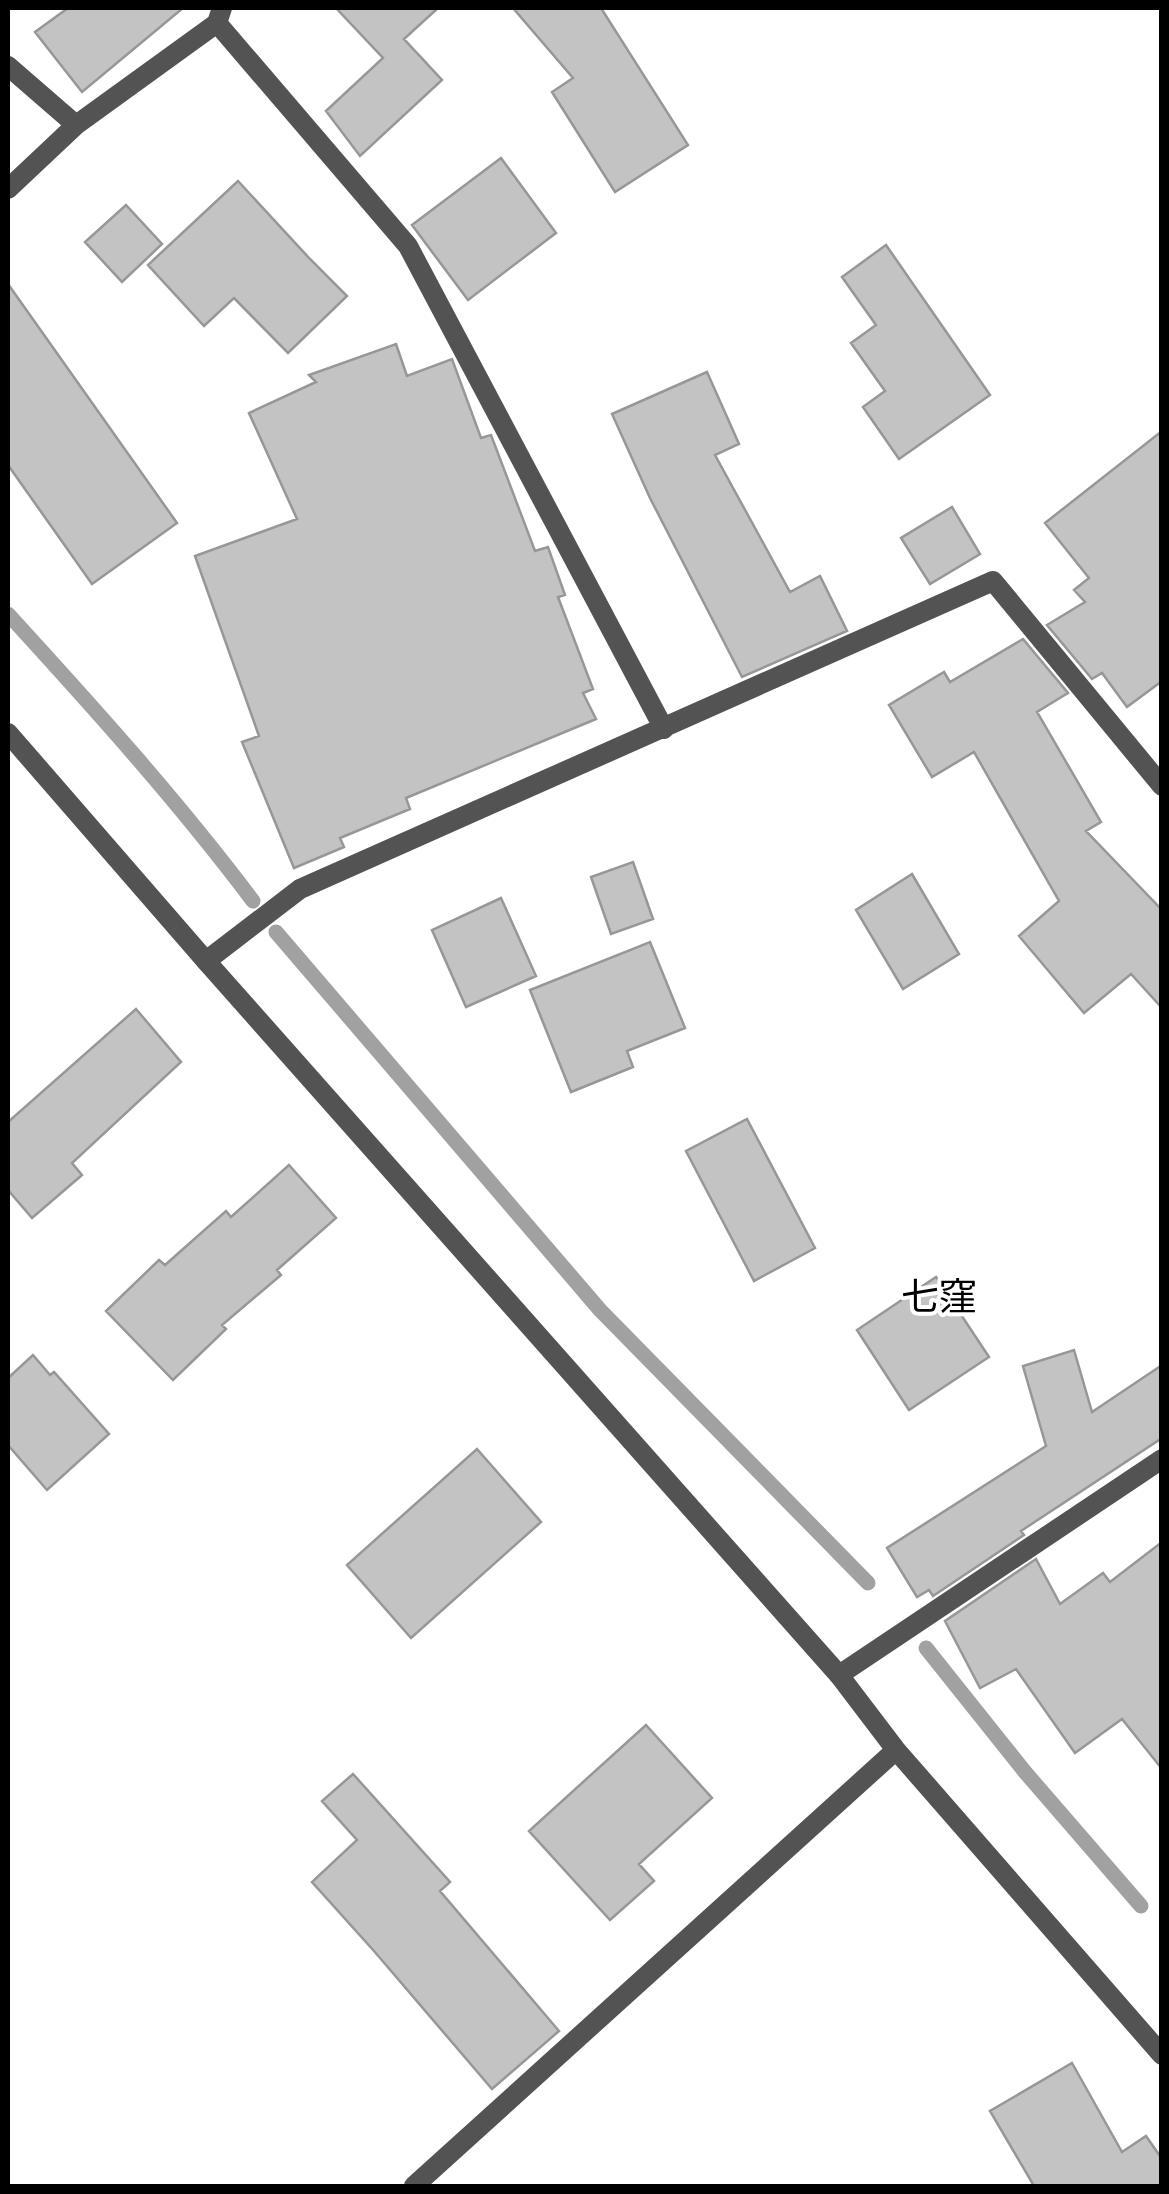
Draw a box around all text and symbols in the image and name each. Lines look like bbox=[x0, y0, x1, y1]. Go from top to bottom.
district label: 七窪 bbox=[901, 1270, 977, 1323]

